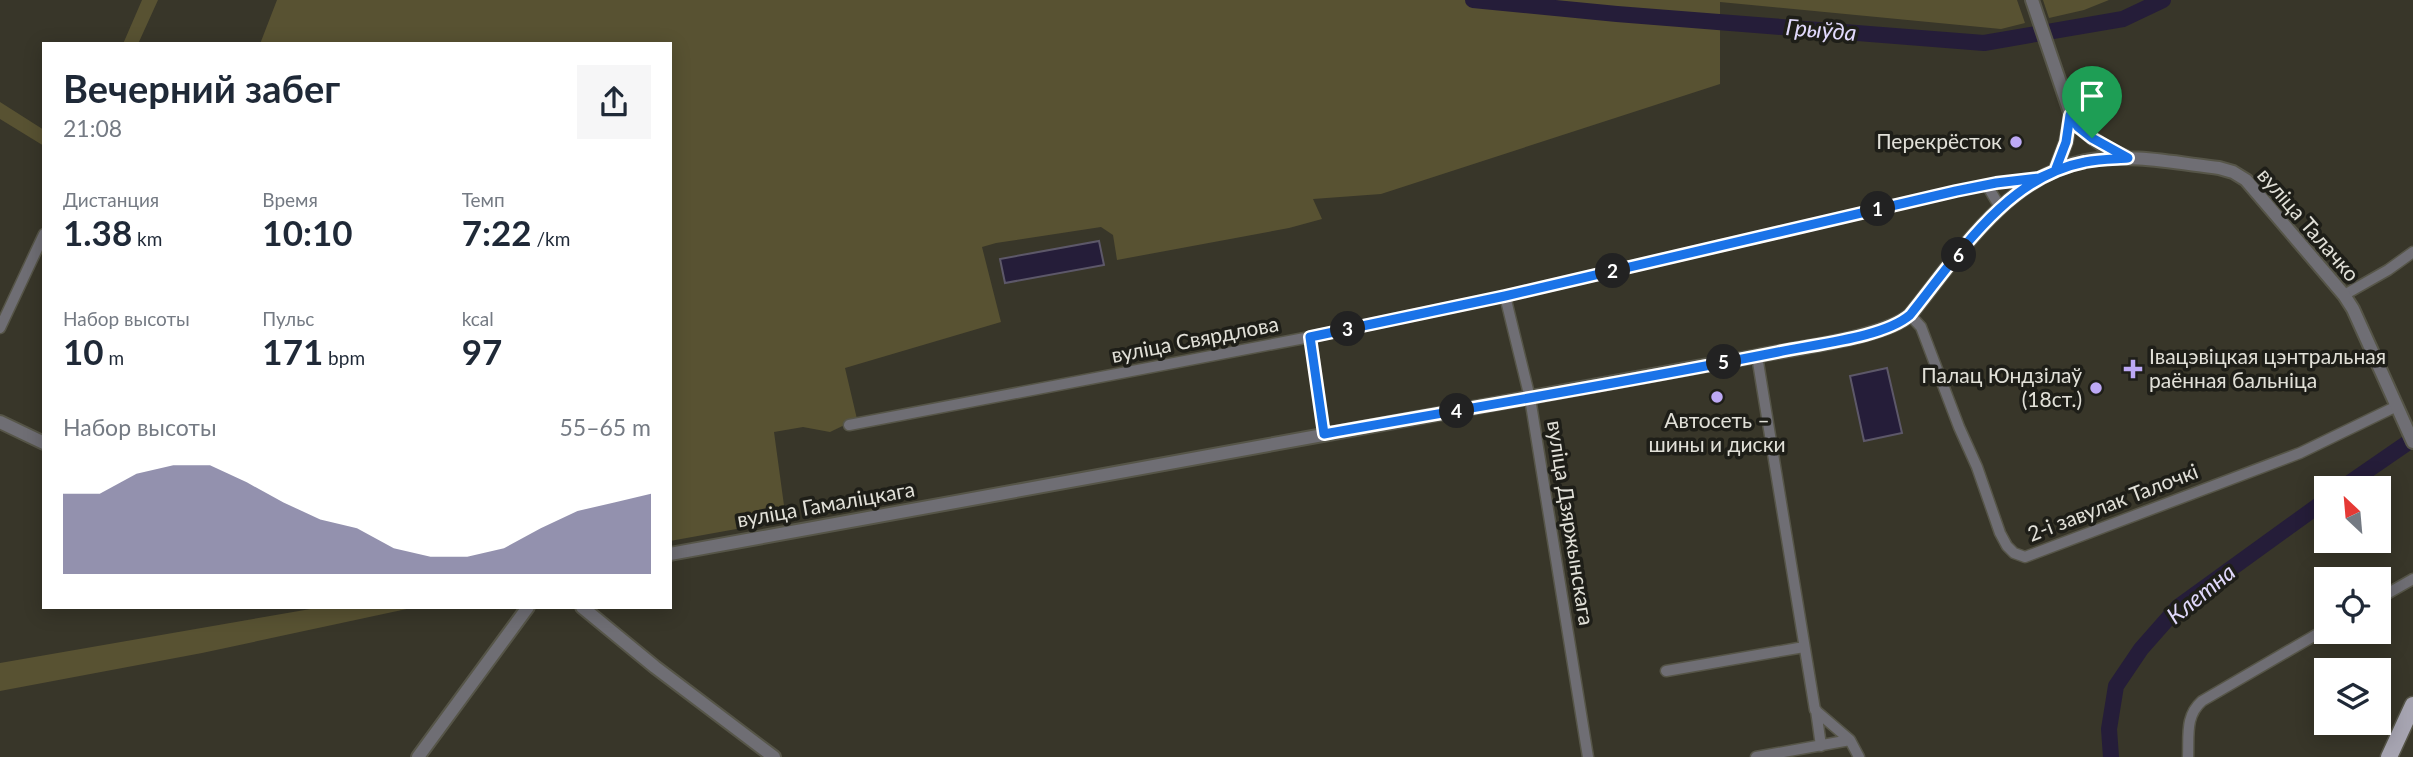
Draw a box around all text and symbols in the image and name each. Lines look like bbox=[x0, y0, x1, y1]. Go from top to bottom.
water label: Грыўда bbox=[1785, 12, 1858, 46]
text: Вечерний забег bbox=[63, 65, 340, 111]
button: share bbox=[577, 65, 651, 139]
pin bbox=[2062, 66, 2122, 138]
icon: arrive bbox=[2073, 77, 2111, 115]
text: 21:08 bbox=[63, 114, 122, 142]
place label: Перекрёсток bbox=[1876, 128, 2002, 153]
marker: Перекрёсток bbox=[2008, 134, 2024, 150]
street label: вуліца Талачко bbox=[2253, 162, 2365, 286]
text: Дистанция bbox=[63, 188, 159, 211]
text: Время bbox=[262, 188, 318, 211]
text: Темп bbox=[462, 188, 505, 211]
pin: 1 bbox=[1860, 192, 1896, 227]
text: 1 bbox=[1872, 197, 1883, 220]
text: 1.38 bbox=[63, 211, 132, 253]
text: 10:10 bbox=[262, 211, 353, 253]
text: 7:22 bbox=[462, 211, 532, 253]
text: km bbox=[132, 227, 162, 250]
text: /km bbox=[532, 227, 570, 250]
pin: 6 bbox=[1941, 238, 1976, 272]
text: 6 bbox=[1953, 243, 1964, 266]
pin: 2 bbox=[1596, 254, 1630, 288]
text: 2 bbox=[1607, 259, 1618, 282]
text: Набор высоты bbox=[63, 307, 190, 330]
text: Пульс bbox=[262, 307, 314, 330]
text: kcal bbox=[462, 307, 494, 330]
street label: вуліца Свярдлова bbox=[1109, 310, 1280, 367]
pin: 3 bbox=[1330, 312, 1366, 346]
text: 3 bbox=[1342, 317, 1353, 340]
text: 10 bbox=[63, 330, 104, 372]
text: 171 bbox=[262, 330, 323, 372]
text: 97 bbox=[462, 330, 502, 372]
place label: Івацэвіцкая цэнтральная раённая бальніца bbox=[2149, 343, 2386, 392]
pin: 5 bbox=[1706, 344, 1742, 380]
text: m bbox=[104, 346, 124, 369]
text: bpm bbox=[323, 346, 365, 369]
text: 5 bbox=[1718, 350, 1729, 373]
marker: Івацэвіцкая цэнтральная раённая бальніца bbox=[2123, 359, 2143, 379]
place label: Палац Юндзілаў (18ст.) bbox=[1921, 362, 2082, 411]
marker: Палац Юндзілаў (18ст.) bbox=[2088, 380, 2104, 396]
marker: Автосеть – шины и диски bbox=[1709, 389, 1725, 405]
pin: 4 bbox=[1440, 394, 1474, 428]
text: 4 bbox=[1451, 399, 1462, 422]
place label: Автосеть – шины и диски bbox=[1648, 407, 1786, 456]
text: Набор высоты bbox=[63, 413, 217, 441]
text: 55–65 m bbox=[559, 413, 651, 441]
street label: вуліца Дзяржынскага bbox=[1543, 418, 1600, 627]
street label: 2-і завулак Талочкі bbox=[2024, 458, 2201, 546]
street label: вуліца Гамаліцкага bbox=[735, 476, 917, 531]
north arrow bbox=[2314, 476, 2390, 553]
map controls bbox=[2314, 476, 2391, 735]
water label: Клетна bbox=[2161, 557, 2240, 629]
button: locate bbox=[2314, 567, 2391, 644]
button: layers bbox=[2314, 658, 2391, 735]

